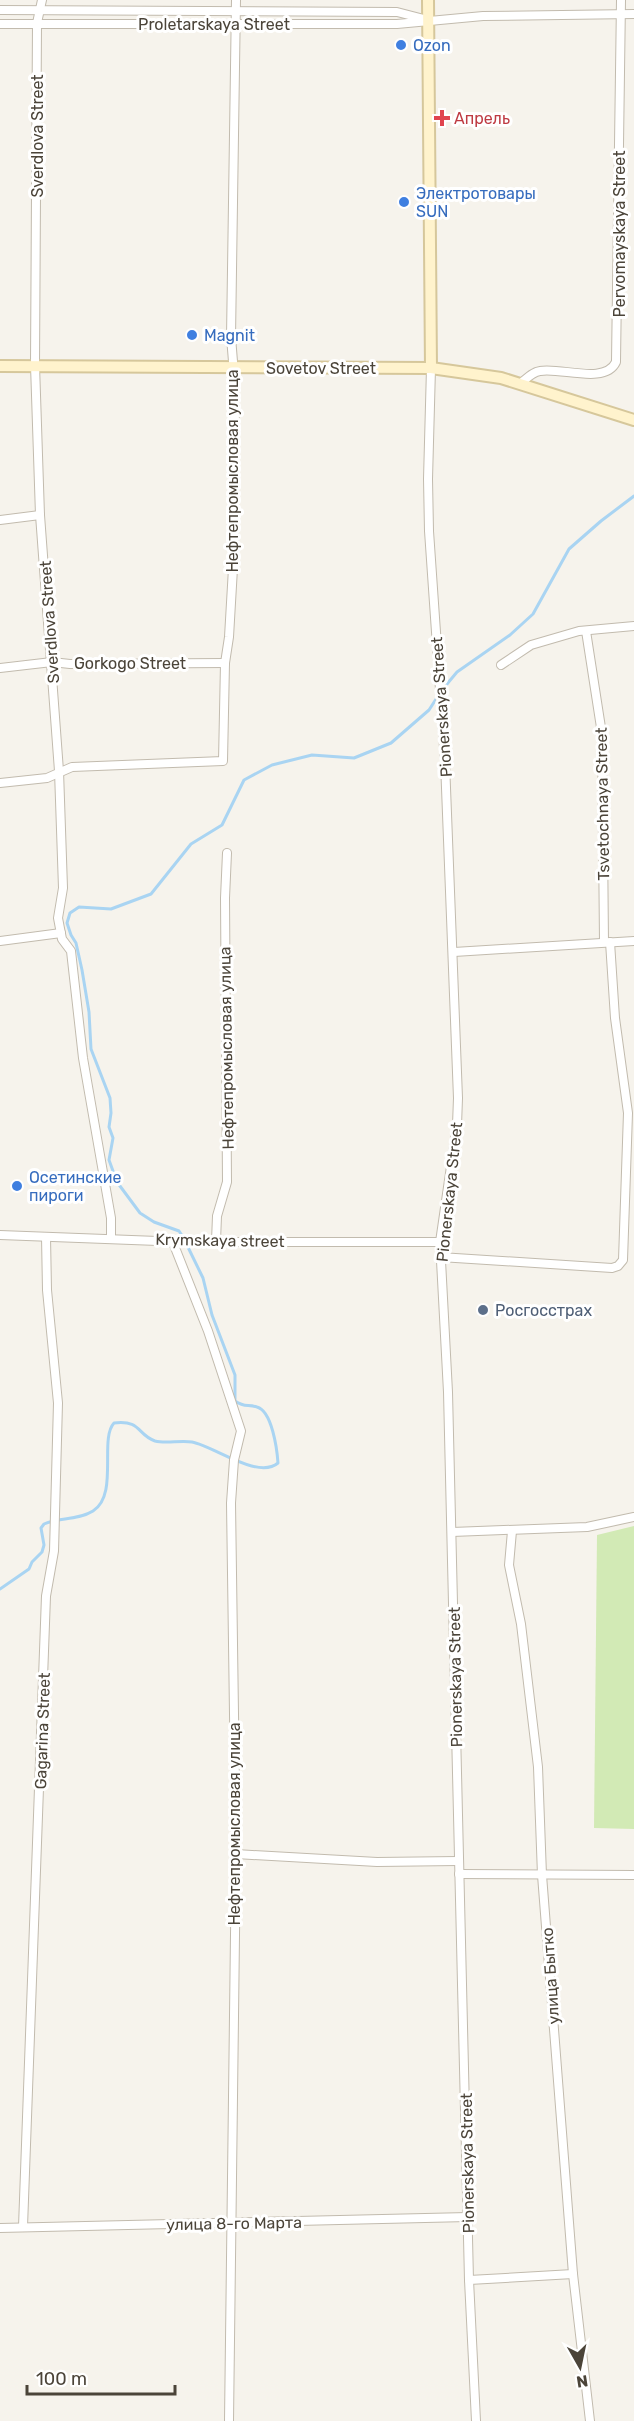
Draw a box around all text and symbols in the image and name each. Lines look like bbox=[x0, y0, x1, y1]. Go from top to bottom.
street label: Proletarskaya Street bbox=[138, 15, 290, 34]
place label: Ozon bbox=[413, 36, 451, 55]
marker: Ozon bbox=[394, 38, 408, 52]
street label: Sverdlova Street bbox=[28, 74, 47, 198]
place label: Апрель bbox=[454, 109, 510, 128]
marker: Апрель bbox=[435, 111, 449, 125]
street label: Pervomayskaya Street bbox=[610, 151, 629, 317]
place label: Электротовары SUN bbox=[416, 184, 536, 221]
marker: Электротовары SUN bbox=[397, 195, 411, 209]
place label: Magnit bbox=[204, 326, 255, 345]
marker: Magnit bbox=[185, 328, 199, 342]
street label: Sovetov Street bbox=[266, 359, 376, 378]
street label: Нефтепромысловая улица bbox=[223, 369, 242, 573]
street label: Sverdlova Street bbox=[36, 560, 63, 684]
street label: Pionerskaya Street bbox=[427, 636, 456, 778]
street label: Gorkogo Street bbox=[74, 654, 186, 673]
street label: Tsvetochnaya Street bbox=[592, 727, 613, 881]
street label: Нефтепромысловая улица bbox=[215, 946, 238, 1150]
street label: Pionerskaya Street bbox=[433, 1121, 466, 1263]
place label: Осетинские пироги bbox=[29, 1168, 121, 1205]
marker: Осетинские пироги bbox=[10, 1179, 24, 1193]
street label: Krymskaya street bbox=[155, 1230, 285, 1251]
place label: Росгосстрах bbox=[495, 1301, 592, 1320]
marker: Росгосстрах bbox=[476, 1303, 490, 1317]
street label: Pionerskaya Street bbox=[445, 1607, 466, 1747]
street label: Gagarina Street bbox=[31, 1672, 54, 1790]
street label: Нефтепромысловая улица bbox=[225, 1722, 244, 1926]
street label: улица Бытко bbox=[538, 1927, 563, 2025]
street label: Pionerskaya Street bbox=[457, 2093, 478, 2233]
street label: улица 8-го Марта bbox=[166, 2213, 302, 2234]
north arrow bbox=[550, 2337, 610, 2397]
scale bar bbox=[27, 2358, 176, 2396]
text: 100 m bbox=[36, 2368, 87, 2390]
text: N bbox=[575, 2371, 589, 2392]

